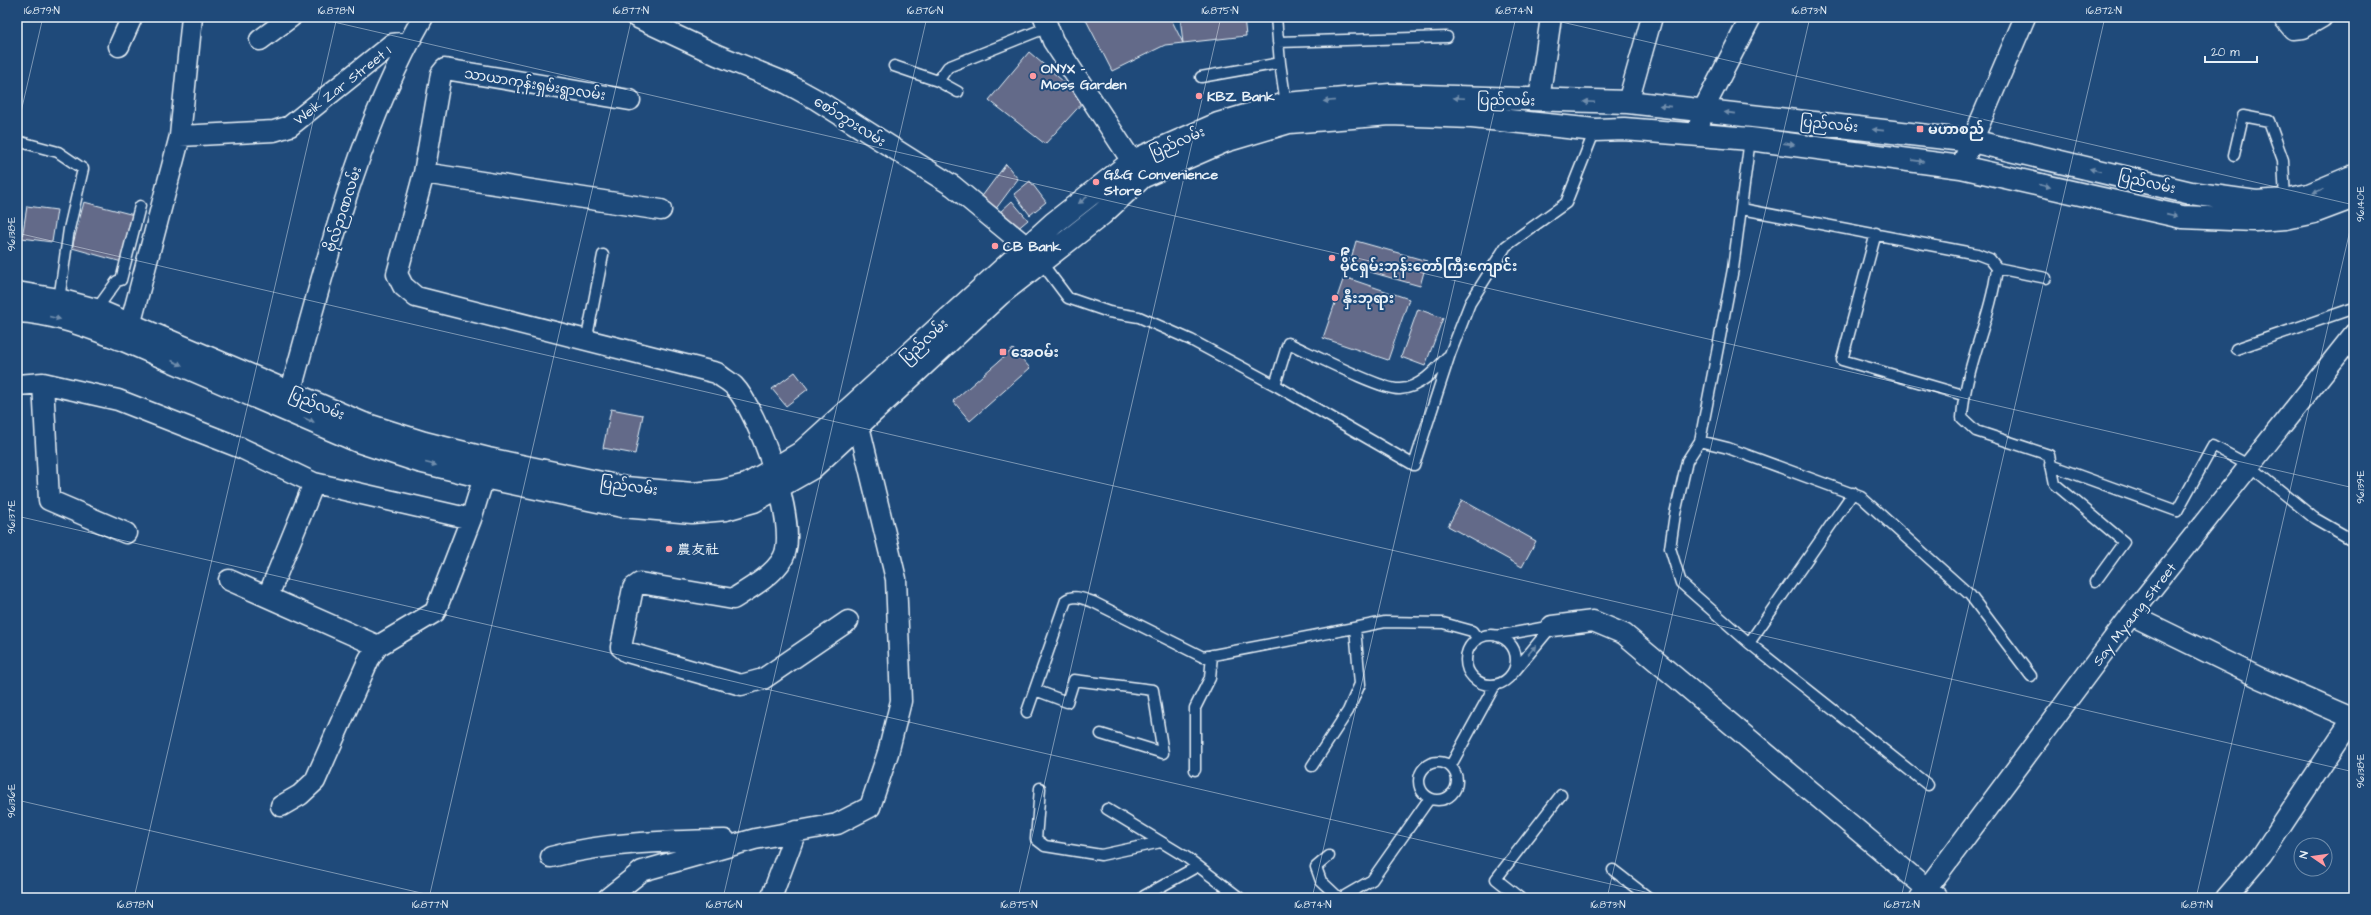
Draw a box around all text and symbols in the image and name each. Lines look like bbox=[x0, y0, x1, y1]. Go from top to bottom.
text: 16.879°N bbox=[24, 4, 60, 18]
text: 16.878°N bbox=[318, 4, 354, 18]
text: 16.877°N bbox=[613, 4, 649, 18]
text: 16.876°N bbox=[907, 4, 943, 18]
text: 16.875°N bbox=[1201, 4, 1239, 18]
text: 16.874°N bbox=[1496, 4, 1532, 18]
text: 16.873°N bbox=[1791, 4, 1827, 18]
text: 16.872°N bbox=[2086, 4, 2122, 18]
scale bar bbox=[2205, 38, 2257, 64]
street label: Weik Zar Street 1 bbox=[290, 41, 396, 130]
text: 20 m bbox=[2211, 44, 2240, 61]
place label: ONYX - Moss Garden bbox=[1041, 59, 1126, 95]
street label: သာယာကုန်းရှမ်းရွာလမ်း bbox=[463, 63, 607, 107]
marker: ONYX - Moss Garden bbox=[1028, 71, 1038, 81]
place label: KBZ Bank bbox=[1207, 87, 1275, 107]
street label: ပြည်လမ်း bbox=[1477, 89, 1535, 113]
street label: စော်ဘွားလမ်း bbox=[810, 91, 890, 152]
marker: KBZ Bank bbox=[1194, 91, 1204, 101]
one-way arrow bbox=[1453, 95, 1465, 102]
one-way arrow bbox=[1323, 97, 1335, 104]
one-way arrow bbox=[1582, 99, 1595, 105]
one-way arrow bbox=[1659, 103, 1671, 110]
one-way arrow bbox=[1724, 110, 1736, 117]
street label: ပြည်လမ်း bbox=[1799, 111, 1859, 139]
place label: မဟာစည် bbox=[1928, 119, 1984, 141]
street label: ပြည်လမ်း bbox=[1146, 121, 1209, 164]
marker: မဟာစည် bbox=[1915, 124, 1925, 134]
one-way arrow bbox=[1872, 127, 1884, 133]
one-way arrow bbox=[1783, 141, 1795, 147]
one-way arrow bbox=[1912, 158, 1924, 164]
street label: ဗိုလ်ဉာဏလမ်း bbox=[320, 164, 368, 255]
place label: G&G Convenience Store bbox=[1103, 165, 1219, 201]
one-way arrow bbox=[2088, 166, 2101, 172]
street label: ပြည်လမ်း bbox=[2116, 166, 2178, 200]
marker: G&G Convenience Store bbox=[1091, 177, 1101, 187]
one-way arrow bbox=[2039, 184, 2052, 190]
text: 96.140°E bbox=[2354, 186, 2368, 222]
one-way arrow bbox=[2312, 188, 2324, 195]
one-way arrow bbox=[1078, 196, 1089, 205]
one-way arrow bbox=[2166, 213, 2178, 219]
text: 96.138°E bbox=[5, 217, 19, 251]
place label: CB Bank bbox=[1003, 237, 1062, 257]
marker: CB Bank bbox=[990, 241, 1000, 251]
place label: ၉ မိုင်ရှမ်းဘုန်းတော်ကြီးကျောင်း bbox=[1340, 241, 1517, 278]
marker: ၉ မိုင်ရှမ်းဘုန်းတော်ကြီးကျောင်း bbox=[1327, 253, 1337, 263]
place label: နှီးဘုရား bbox=[1343, 288, 1394, 310]
marker: နှီးဘုရား bbox=[1330, 293, 1340, 303]
street label: ပြည်လမ်း bbox=[896, 314, 953, 370]
one-way arrow bbox=[49, 315, 62, 321]
place label: အေဝမ်း bbox=[1011, 342, 1059, 363]
marker: အေဝမ်း bbox=[998, 347, 1008, 357]
one-way arrow bbox=[171, 360, 183, 366]
street label: ပြည်လမ်း bbox=[285, 383, 348, 426]
one-way arrow bbox=[304, 417, 315, 423]
one-way arrow bbox=[425, 461, 437, 467]
text: 96.139°E bbox=[2354, 470, 2368, 504]
street label: ပြည်လမ်း bbox=[598, 472, 659, 502]
text: 96.137°E bbox=[5, 500, 19, 534]
place label: 農友社 bbox=[677, 540, 719, 560]
marker: 農友社 bbox=[664, 544, 674, 554]
street label: Say Myaung Street bbox=[2088, 559, 2182, 670]
one-way arrow bbox=[1528, 645, 1537, 656]
text: 96.138°E bbox=[2354, 754, 2368, 788]
text: 96.136°E bbox=[5, 784, 19, 818]
north arrow bbox=[2293, 837, 2333, 877]
text: N bbox=[2296, 850, 2312, 860]
text: 16.878°N bbox=[117, 898, 153, 912]
text: 16.877°N bbox=[412, 898, 448, 912]
text: 16.876°N bbox=[706, 898, 742, 912]
text: 16.875°N bbox=[1000, 898, 1038, 912]
text: 16.874°N bbox=[1295, 898, 1331, 912]
text: 16.873°N bbox=[1590, 898, 1626, 912]
text: 16.872°N bbox=[1884, 898, 1920, 912]
text: 16.871°N bbox=[2181, 898, 2213, 912]

